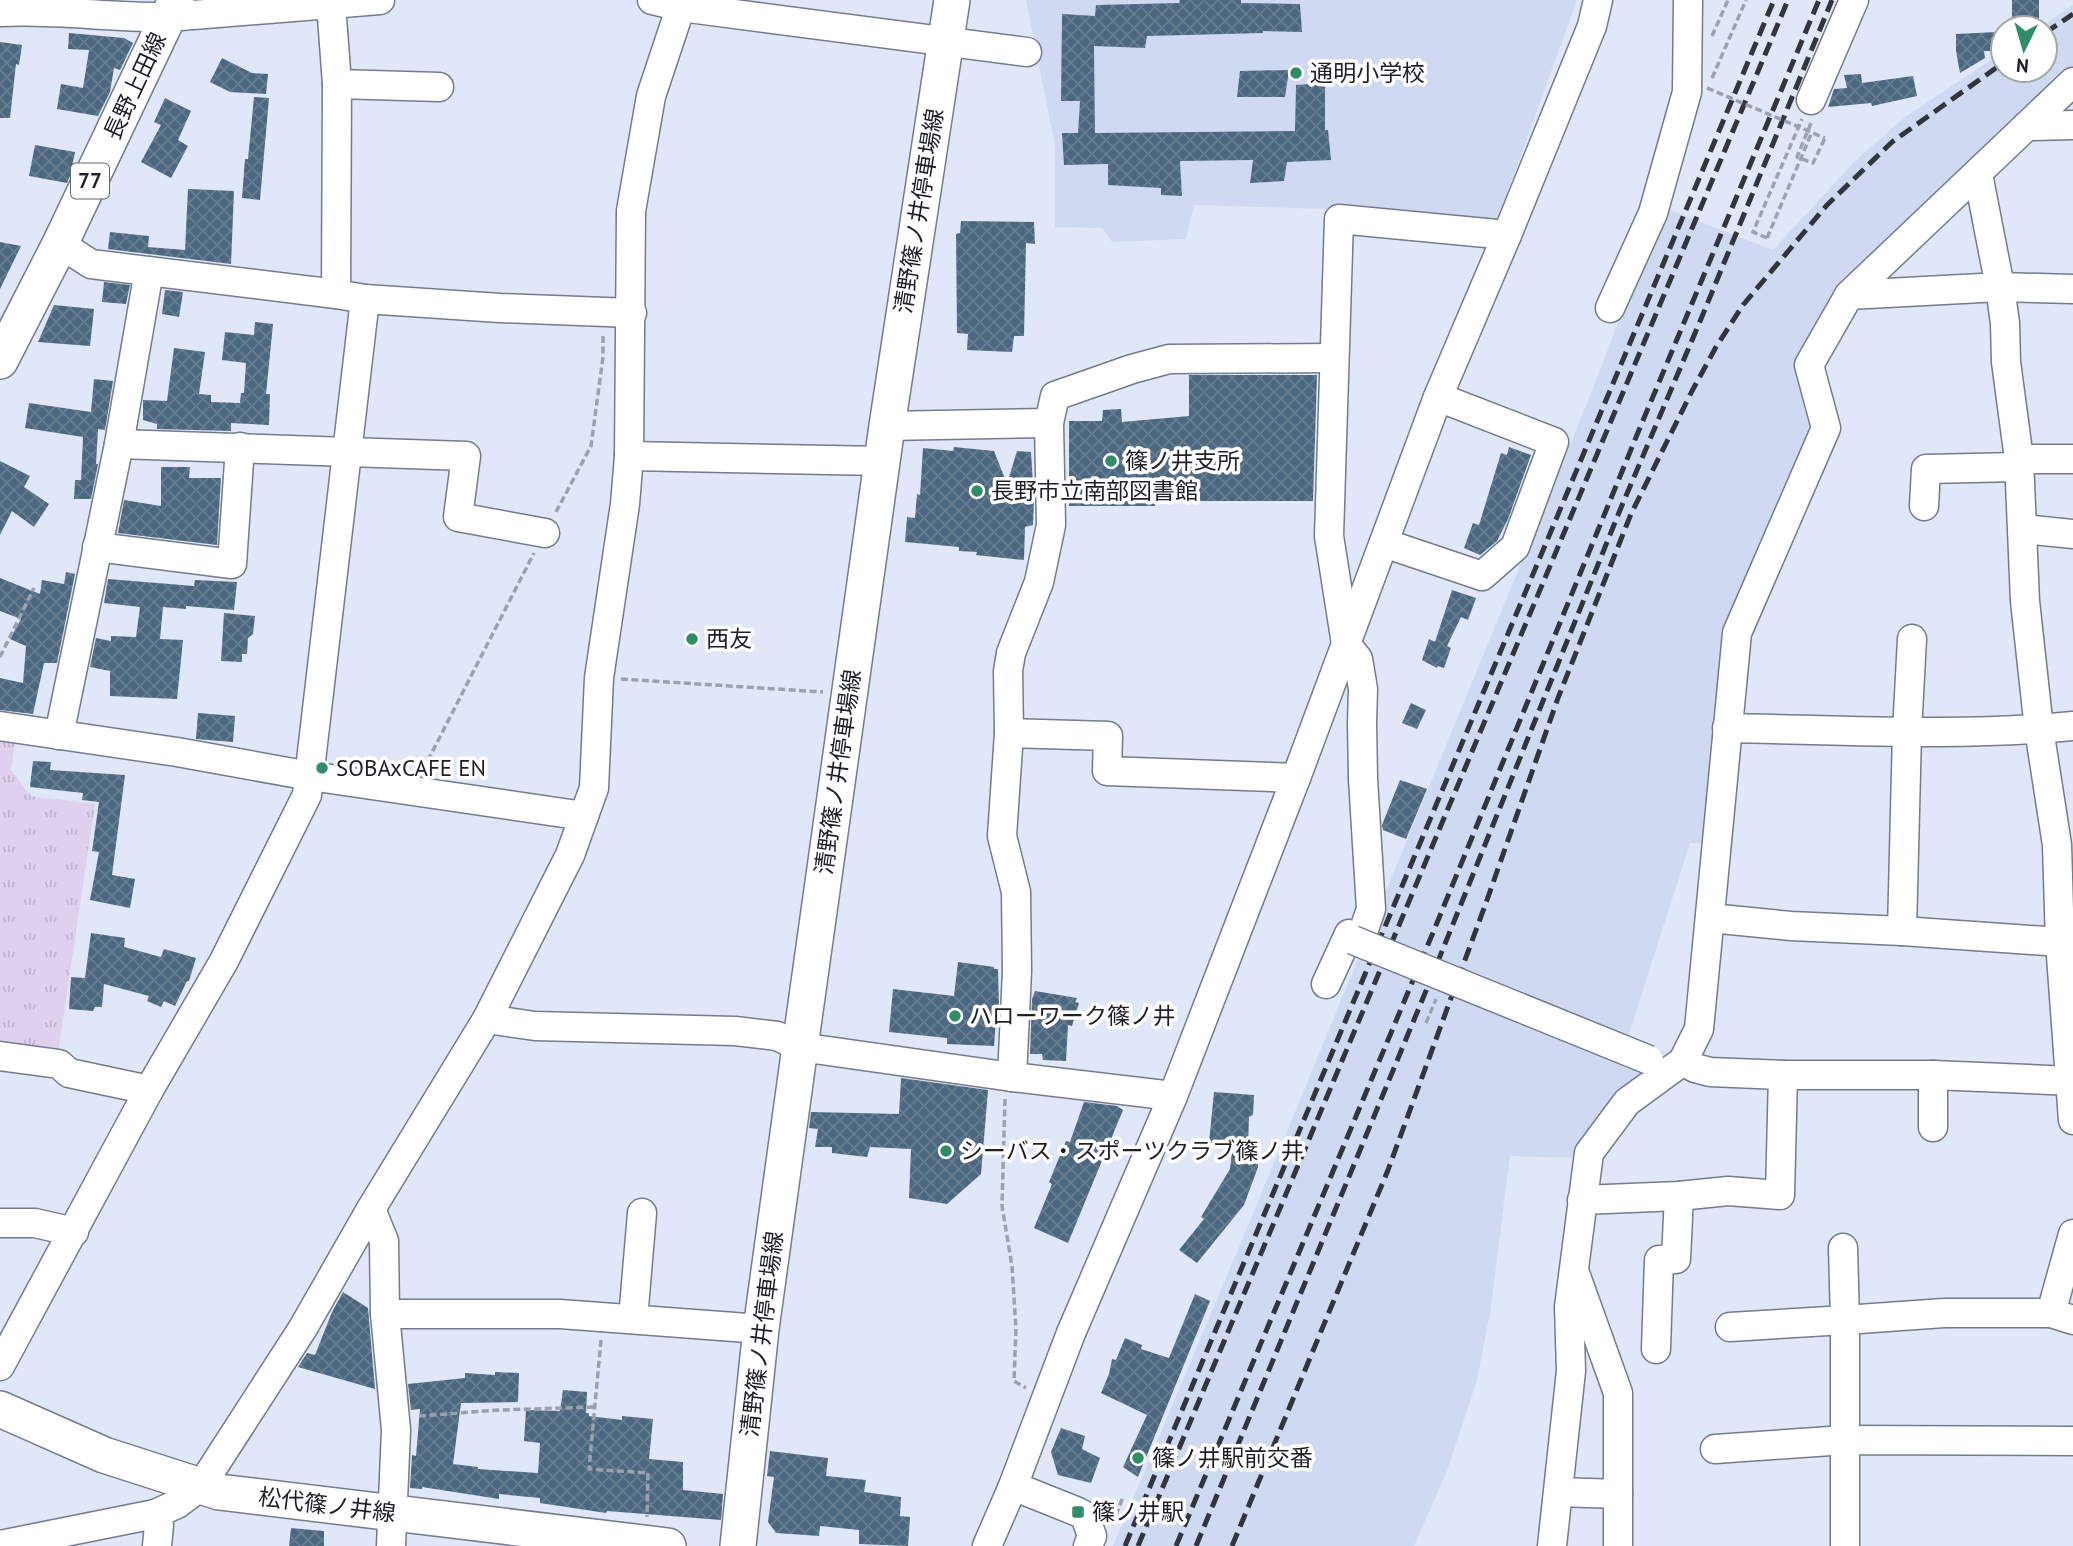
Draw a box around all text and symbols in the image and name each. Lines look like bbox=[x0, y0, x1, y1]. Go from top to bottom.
north arrow bbox=[1989, 14, 2059, 84]
street label: 長野上田線 bbox=[97, 28, 172, 144]
text: N bbox=[2015, 53, 2030, 78]
place label: 通明小学校 bbox=[1310, 58, 1425, 87]
marker: 通明小学校 bbox=[1288, 65, 1304, 81]
street label: 清野篠ノ井停車場線 bbox=[888, 106, 949, 315]
road number: 77 bbox=[71, 164, 109, 198]
place label: 篠ノ井支所 bbox=[1125, 446, 1240, 475]
marker: 篠ノ井支所 bbox=[1103, 453, 1119, 469]
place label: 長野市立南部図書館 bbox=[991, 476, 1198, 505]
marker: 長野市立南部図書館 bbox=[969, 483, 985, 499]
place label: 西友 bbox=[706, 624, 752, 653]
marker: 西友 bbox=[684, 631, 700, 647]
street label: 清野篠ノ井停車場線 bbox=[809, 667, 866, 876]
place label: SOBAxCAFE EN bbox=[336, 753, 486, 782]
marker: SOBAxCAFE EN bbox=[314, 760, 330, 776]
place label: ハローワーク篠ノ井 bbox=[969, 1001, 1176, 1030]
marker: ハローワーク篠ノ井 bbox=[947, 1008, 963, 1024]
place label: シーバス・スポーツクラブ篠ノ井 bbox=[960, 1136, 1304, 1165]
marker: シーバス・スポーツクラブ篠ノ井 bbox=[938, 1143, 954, 1159]
street label: 清野篠ノ井停車場線 bbox=[734, 1229, 789, 1438]
place label: 篠ノ井駅前交番 bbox=[1152, 1443, 1313, 1472]
marker: 篠ノ井駅前交番 bbox=[1130, 1450, 1146, 1466]
street label: 松代篠ノ井線 bbox=[257, 1482, 397, 1527]
place label: 篠ノ井駅 bbox=[1092, 1497, 1184, 1526]
marker: 篠ノ井駅 bbox=[1070, 1504, 1086, 1520]

